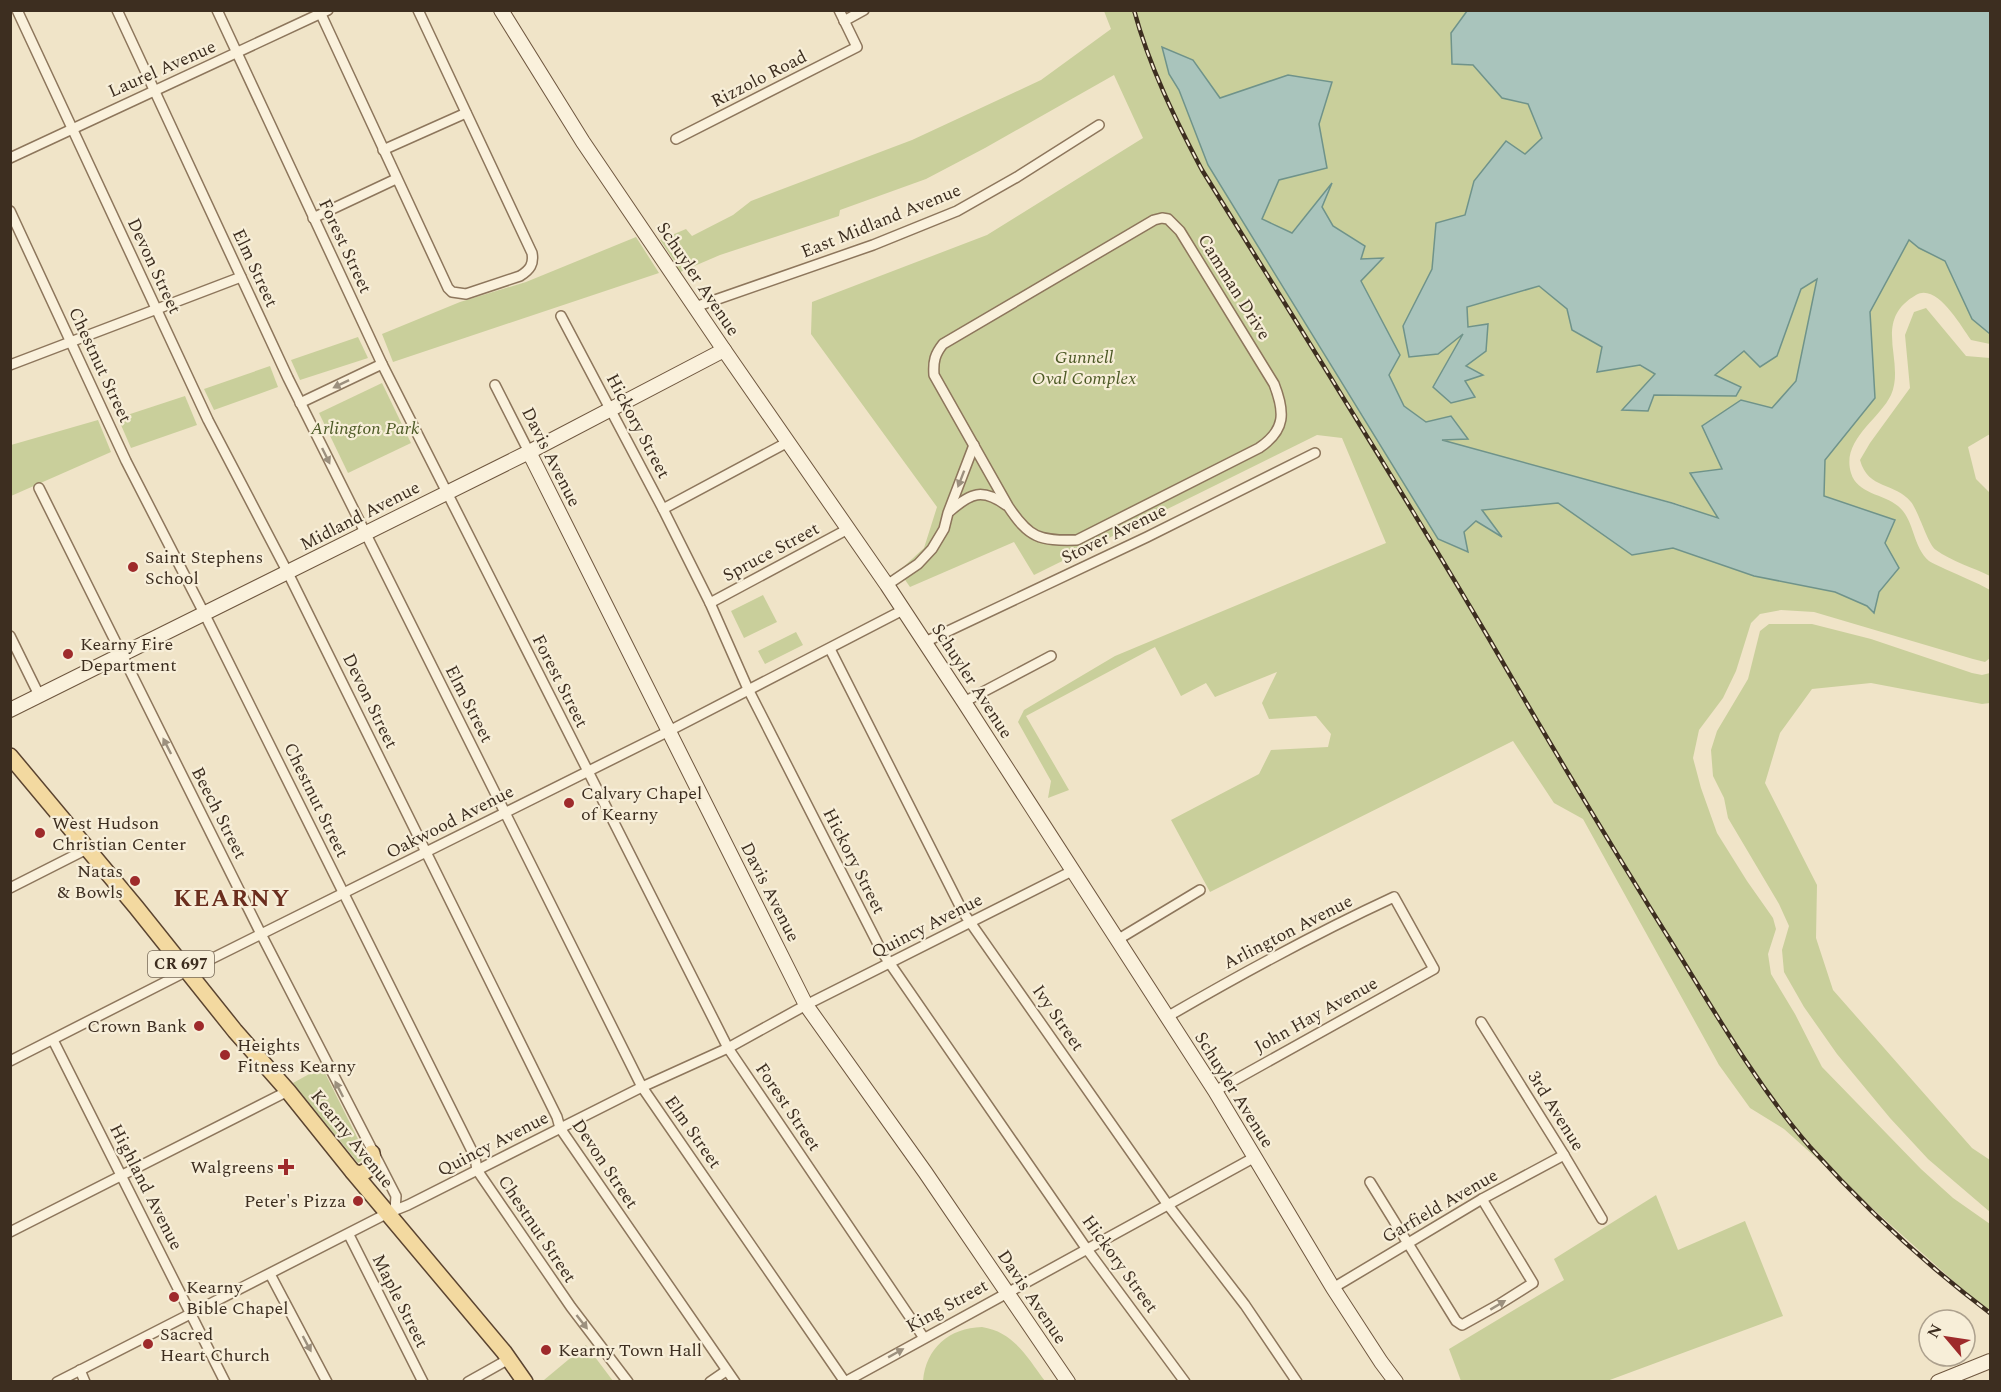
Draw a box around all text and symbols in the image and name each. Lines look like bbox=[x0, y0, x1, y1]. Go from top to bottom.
street label: Laurel Avenue bbox=[104, 33, 220, 105]
street label: Rizzolo Road bbox=[706, 43, 812, 115]
street label: East Midland Avenue bbox=[797, 177, 965, 265]
street label: Forest Street bbox=[311, 194, 379, 298]
street label: Devon Street bbox=[120, 214, 188, 318]
street label: Schuyler Avenue bbox=[650, 216, 746, 342]
street label: Elm Street bbox=[225, 224, 285, 312]
street label: Camman Drive bbox=[1191, 229, 1277, 345]
street label: Chestnut Street bbox=[61, 303, 139, 427]
park label: Gunnell Oval Complex bbox=[1032, 344, 1136, 392]
street label: Hickory Street bbox=[599, 369, 677, 483]
one-way arrow bbox=[333, 379, 350, 388]
street label: Davis Avenue bbox=[514, 402, 588, 512]
park label: Arlington Park bbox=[310, 415, 420, 442]
one-way arrow bbox=[322, 447, 331, 464]
one-way arrow bbox=[956, 470, 965, 488]
street label: Midland Avenue bbox=[295, 474, 425, 558]
street label: Stover Avenue bbox=[1057, 497, 1171, 571]
street label: Spruce Street bbox=[718, 515, 824, 589]
place label: Saint Stephens School bbox=[145, 544, 263, 592]
marker: Saint Stephens School bbox=[126, 560, 140, 574]
street label: Schuyler Avenue bbox=[925, 618, 1019, 744]
street label: Forest Street bbox=[525, 630, 595, 732]
place label: Kearny Fire Department bbox=[80, 631, 177, 679]
marker: Kearny Fire Department bbox=[61, 647, 75, 661]
street label: Devon Street bbox=[335, 649, 405, 753]
street label: Elm Street bbox=[438, 660, 500, 748]
one-way arrow bbox=[162, 737, 172, 754]
street label: Chestnut Street bbox=[276, 738, 356, 862]
street label: Beech Street bbox=[184, 762, 254, 864]
street label: Oakwood Avenue bbox=[381, 778, 519, 866]
place label: Calvary Chapel of Kearny bbox=[581, 780, 702, 828]
marker: Calvary Chapel of Kearny bbox=[562, 796, 576, 810]
street label: Hickory Street bbox=[816, 803, 892, 919]
place label: West Hudson Christian Center bbox=[52, 810, 186, 858]
marker: West Hudson Christian Center bbox=[33, 826, 47, 840]
street label: Davis Avenue bbox=[733, 837, 807, 947]
place label: Natas & Bowls bbox=[58, 858, 123, 906]
marker: Natas & Bowls bbox=[128, 874, 142, 888]
district label: KEARNY bbox=[173, 881, 291, 917]
street label: Quincy Avenue bbox=[867, 886, 987, 966]
street label: Arlington Avenue bbox=[1218, 888, 1358, 976]
road number: CR 697 bbox=[148, 951, 214, 977]
street label: John Hay Avenue bbox=[1249, 970, 1383, 1060]
street label: Ivy Street bbox=[1025, 979, 1091, 1057]
place label: Crown Bank bbox=[87, 1013, 187, 1040]
marker: Crown Bank bbox=[192, 1019, 206, 1033]
street label: Schuyler Avenue bbox=[1187, 1027, 1281, 1153]
place label: Heights Fitness Kearny bbox=[237, 1032, 357, 1080]
marker: Heights Fitness Kearny bbox=[218, 1048, 232, 1062]
street label: Forest Street bbox=[748, 1057, 828, 1157]
street label: 3rd Avenue bbox=[1521, 1066, 1591, 1156]
one-way arrow bbox=[335, 1080, 344, 1097]
street label: Kearny Avenue bbox=[304, 1084, 400, 1194]
street label: Elm Street bbox=[658, 1090, 728, 1174]
street label: Quincy Avenue bbox=[433, 1104, 553, 1184]
street label: Devon Street bbox=[565, 1114, 645, 1214]
street label: Highland Avenue bbox=[102, 1119, 190, 1255]
place label: Walgreens bbox=[190, 1154, 274, 1181]
marker: Walgreens bbox=[279, 1160, 293, 1174]
street label: Garfield Avenue bbox=[1377, 1162, 1503, 1250]
street label: Chestnut Street bbox=[491, 1170, 583, 1288]
place label: Peter's Pizza bbox=[244, 1188, 346, 1215]
marker: Peter's Pizza bbox=[351, 1194, 365, 1208]
street label: Hickory Street bbox=[1075, 1209, 1165, 1319]
street label: Davis Avenue bbox=[990, 1244, 1074, 1350]
street label: Maple Street bbox=[365, 1249, 435, 1353]
street label: King Street bbox=[901, 1272, 993, 1340]
place label: Kearny Bible Chapel bbox=[186, 1274, 289, 1322]
marker: Kearny Bible Chapel bbox=[167, 1290, 181, 1304]
one-way arrow bbox=[1490, 1299, 1506, 1310]
north arrow bbox=[1917, 1308, 1977, 1368]
one-way arrow bbox=[576, 1314, 589, 1330]
text: N bbox=[1921, 1320, 1948, 1343]
place label: Sacred Heart Church bbox=[160, 1321, 270, 1369]
one-way arrow bbox=[302, 1336, 312, 1353]
marker: Sacred Heart Church bbox=[141, 1337, 155, 1351]
place label: Kearny Town Hall bbox=[558, 1337, 702, 1364]
marker: Kearny Town Hall bbox=[539, 1343, 553, 1357]
one-way arrow bbox=[888, 1348, 905, 1358]

